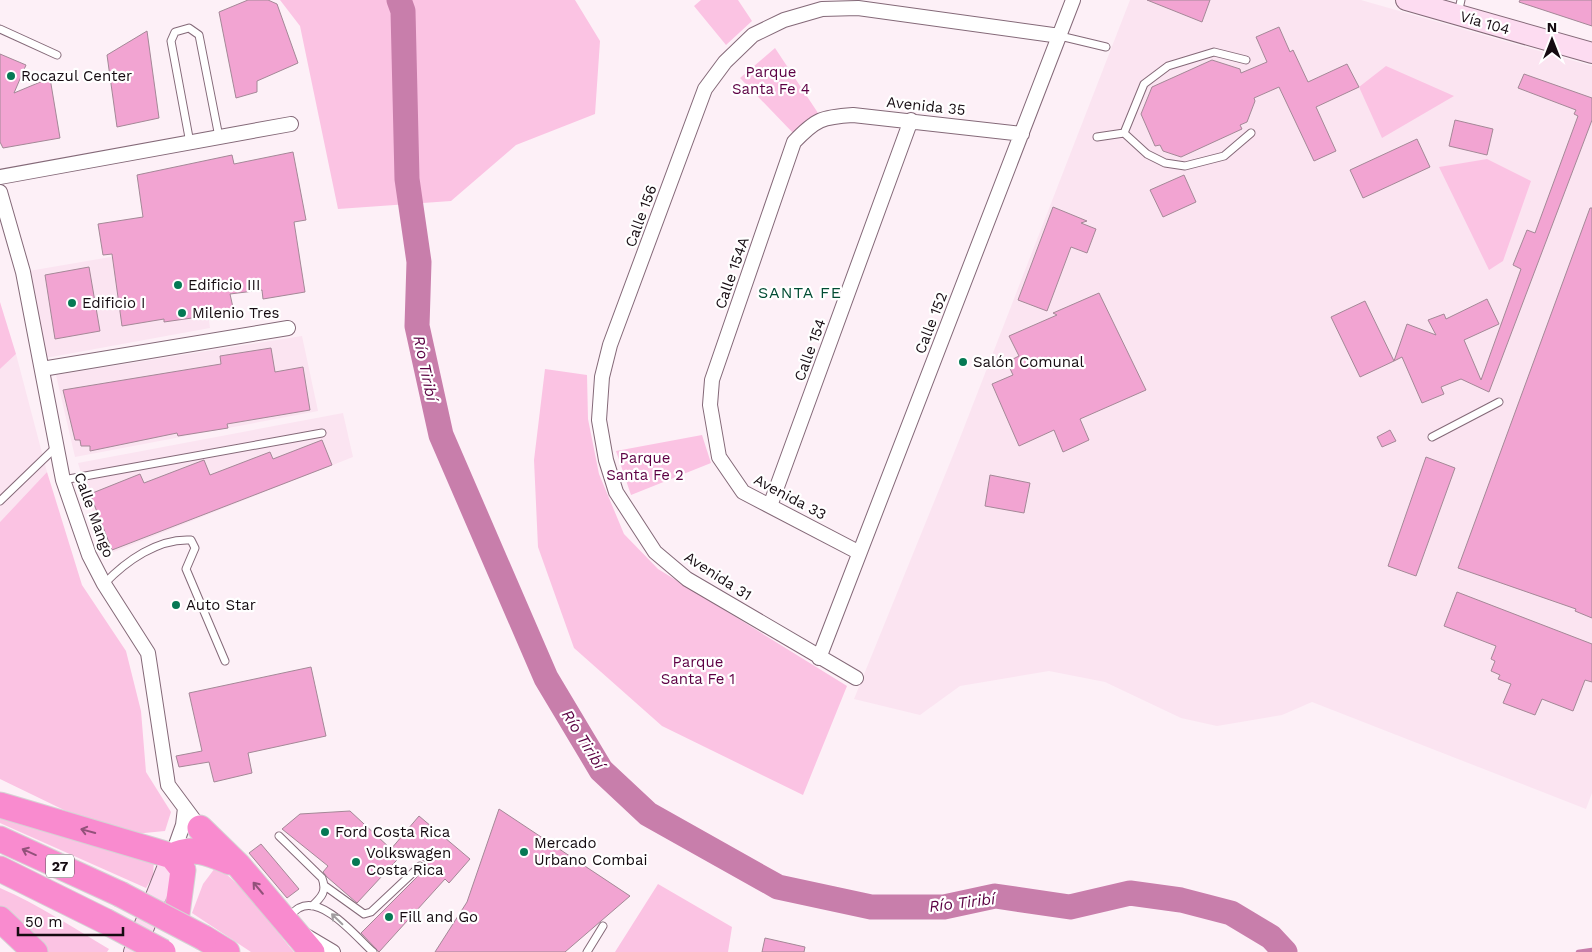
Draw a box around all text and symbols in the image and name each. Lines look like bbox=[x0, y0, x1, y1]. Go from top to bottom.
street label: Vía 104 bbox=[1458, 7, 1512, 39]
north arrow bbox=[1527, 15, 1577, 65]
text: N bbox=[1547, 19, 1557, 35]
park label: Parque Santa Fe 4 bbox=[732, 63, 810, 98]
place label: Rocazul Center bbox=[21, 67, 132, 85]
marker: Rocazul Center bbox=[5, 70, 17, 82]
street label: Avenida 35 bbox=[886, 93, 966, 119]
street label: Calle 156 bbox=[621, 182, 661, 250]
street label: Calle 154A bbox=[711, 234, 753, 311]
place label: Edificio III bbox=[188, 276, 260, 294]
marker: Edificio III bbox=[172, 279, 184, 291]
district label: SANTA FE bbox=[758, 283, 842, 302]
street label: Calle 152 bbox=[911, 290, 951, 356]
place label: Edificio I bbox=[82, 294, 146, 312]
marker: Edificio I bbox=[66, 297, 78, 309]
place label: Milenio Tres bbox=[192, 304, 280, 322]
marker: Milenio Tres bbox=[176, 307, 188, 319]
street label: Calle 154 bbox=[790, 316, 830, 384]
water label: Río Tiribí bbox=[409, 334, 442, 404]
place label: Salón Comunal bbox=[973, 353, 1085, 371]
marker: Salón Comunal bbox=[957, 356, 969, 368]
park label: Parque Santa Fe 2 bbox=[606, 449, 684, 484]
street label: Calle Mango bbox=[70, 470, 118, 560]
street label: Avenida 33 bbox=[751, 470, 829, 524]
street label: Avenida 31 bbox=[681, 548, 755, 604]
place label: Auto Star bbox=[186, 596, 256, 614]
marker: Auto Star bbox=[170, 599, 182, 611]
park label: Parque Santa Fe 1 bbox=[661, 653, 735, 688]
water label: Río Tiribí bbox=[558, 706, 610, 774]
place label: Ford Costa Rica bbox=[335, 823, 451, 841]
one-way arrow bbox=[80, 826, 96, 836]
marker: Ford Costa Rica bbox=[319, 826, 331, 838]
place label: Mercado Urbano Combai bbox=[534, 834, 647, 869]
place label: Volkswagen Costa Rica bbox=[366, 844, 451, 879]
one-way arrow bbox=[22, 846, 37, 856]
marker: Mercado Urbano Combai bbox=[518, 846, 530, 858]
road number: 27 bbox=[46, 854, 74, 878]
marker: Volkswagen Costa Rica bbox=[350, 856, 362, 868]
one-way arrow bbox=[252, 882, 263, 895]
water label: Río Tiribí bbox=[928, 889, 998, 916]
scale bar bbox=[18, 904, 122, 936]
place label: Fill and Go bbox=[399, 908, 478, 926]
marker: Fill and Go bbox=[383, 911, 395, 923]
text: 50 m bbox=[25, 913, 62, 931]
one-way arrow bbox=[331, 913, 344, 925]

